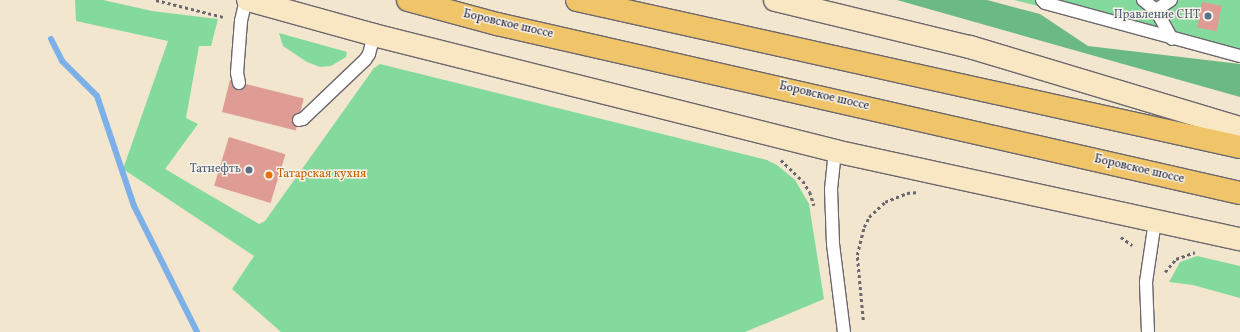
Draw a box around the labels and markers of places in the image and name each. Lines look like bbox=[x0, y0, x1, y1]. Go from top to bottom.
place label: Правление СНТ bbox=[1114, 9, 1200, 23]
marker: Правление СНТ bbox=[1203, 11, 1213, 21]
place label: Татнефть bbox=[190, 163, 241, 177]
marker: Татнефть bbox=[244, 165, 254, 175]
place label: Татарская кухня bbox=[277, 168, 366, 182]
marker: Татарская кухня bbox=[264, 170, 274, 180]

